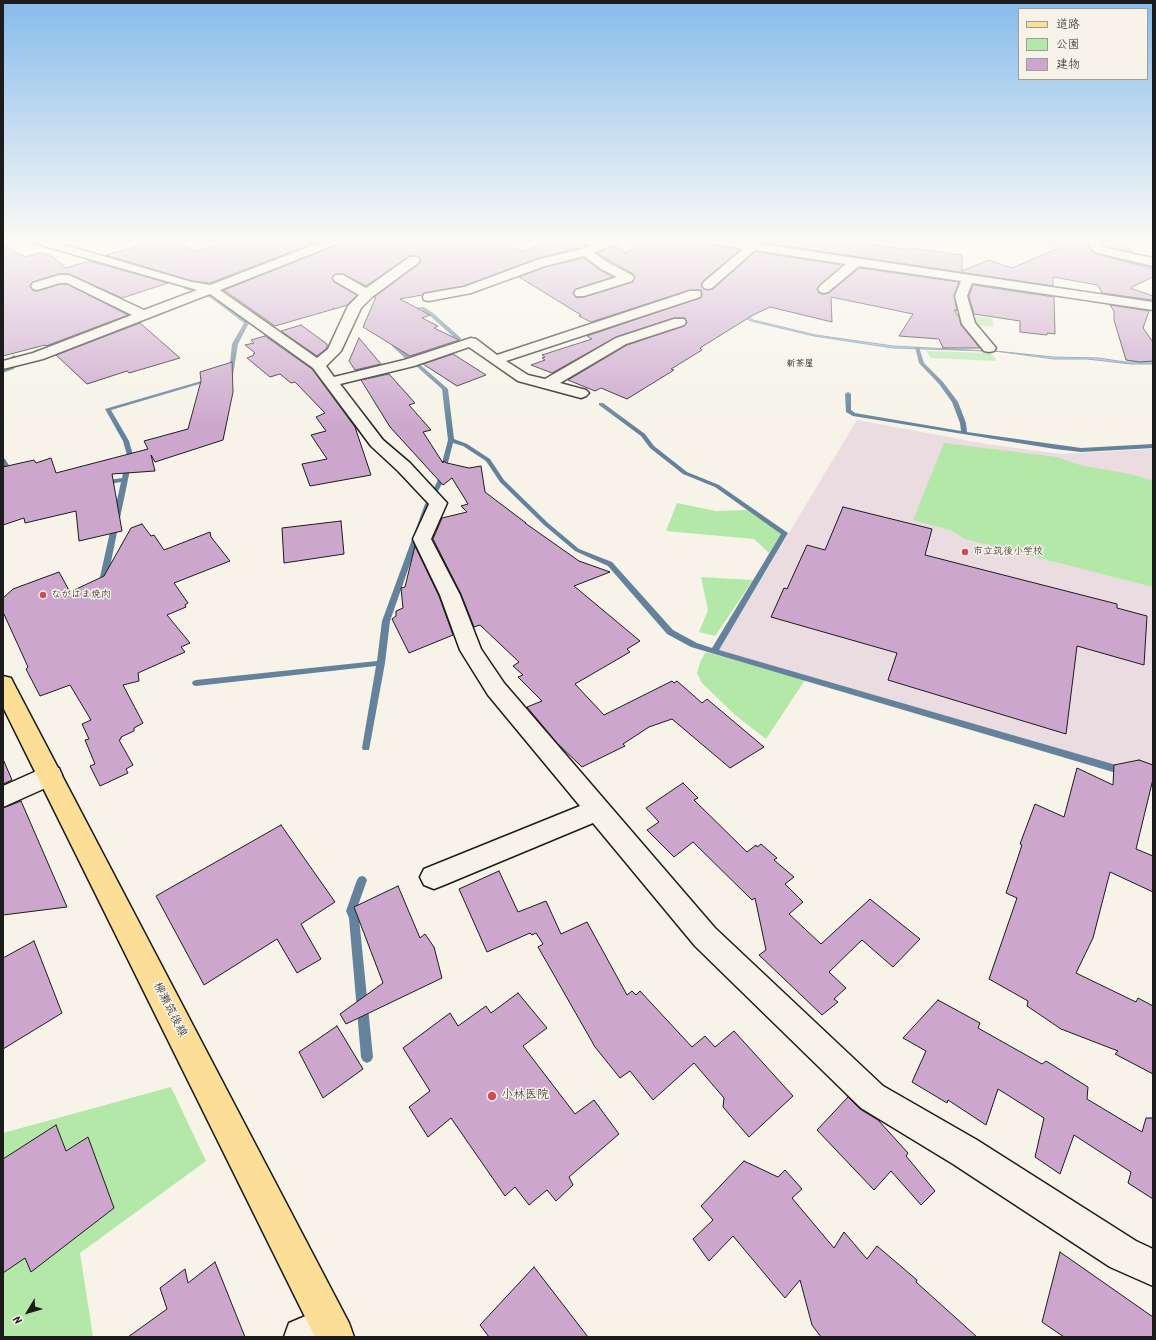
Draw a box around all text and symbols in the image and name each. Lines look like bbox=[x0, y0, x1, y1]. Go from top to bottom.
legend bbox=[1018, 8, 1148, 80]
text: 道路 bbox=[1056, 15, 1080, 34]
text: 公園 bbox=[1056, 35, 1080, 54]
text: 建物 bbox=[1056, 55, 1080, 74]
district label: 新茶屋 bbox=[787, 359, 813, 369]
place label: 市立筑後小学校 bbox=[973, 546, 1043, 558]
marker: 市立筑後小学校 bbox=[960, 547, 970, 557]
place label: ながはま焼肉 bbox=[51, 589, 111, 601]
marker: ながはま焼肉 bbox=[38, 590, 48, 600]
street label: 柳瀬筑後線 bbox=[149, 980, 189, 1040]
place label: 小林医院 bbox=[501, 1089, 549, 1103]
marker: 小林医院 bbox=[486, 1090, 498, 1102]
north arrow bbox=[8, 1292, 48, 1332]
text: N bbox=[9, 1311, 28, 1328]

